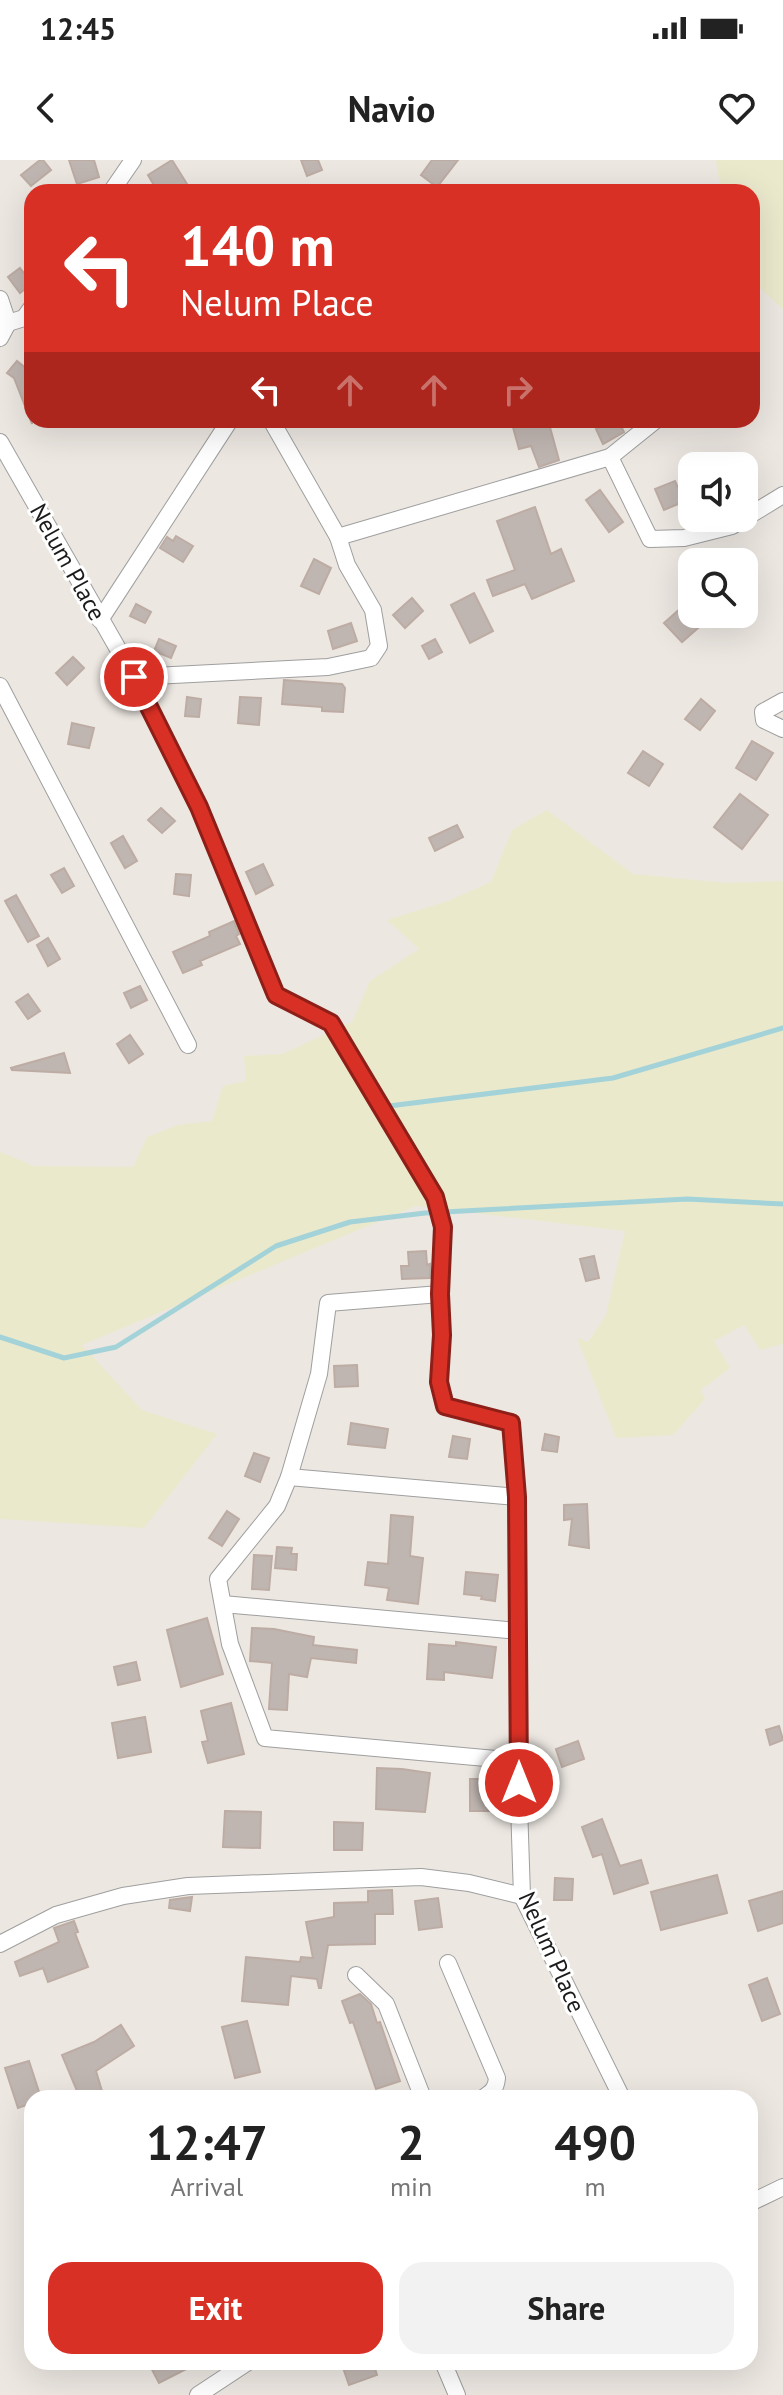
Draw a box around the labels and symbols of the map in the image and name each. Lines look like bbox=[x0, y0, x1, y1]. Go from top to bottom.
street label: Nelum Place bbox=[23, 498, 113, 626]
pin bbox=[100, 643, 168, 711]
position arrow bbox=[477, 1741, 561, 1825]
street label: Nelum Place bbox=[512, 1887, 592, 2017]

